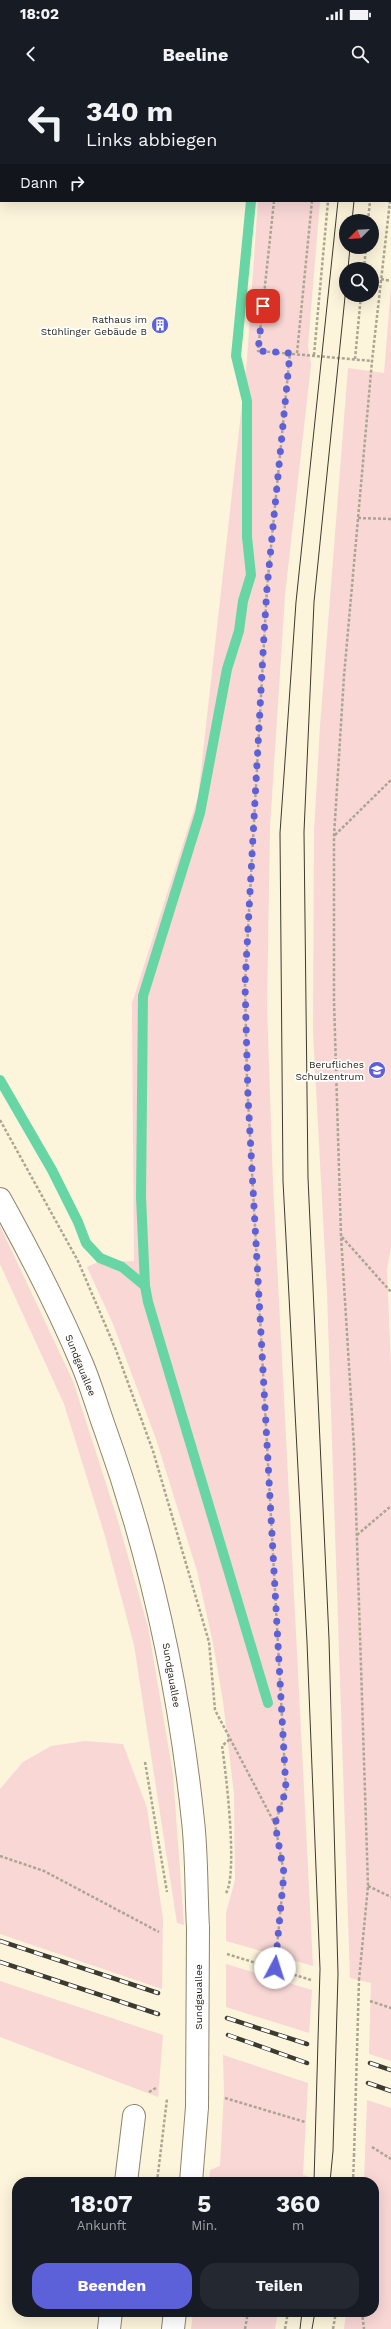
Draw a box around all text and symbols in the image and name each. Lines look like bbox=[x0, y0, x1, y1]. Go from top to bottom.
text: 18:02 bbox=[20, 5, 59, 23]
icon: back bbox=[20, 43, 42, 65]
icon: search bbox=[349, 43, 371, 65]
text: Beeline bbox=[163, 44, 228, 65]
text: 340 m bbox=[86, 95, 173, 128]
icon: left bbox=[20, 96, 72, 148]
text: Links abbiegen bbox=[86, 129, 217, 150]
icon: right bbox=[66, 172, 88, 194]
text: Dann bbox=[20, 174, 58, 192]
north arrow bbox=[339, 214, 379, 254]
map controls bbox=[339, 214, 379, 302]
button: search bbox=[339, 262, 379, 302]
pin bbox=[246, 289, 280, 323]
icon: arrive bbox=[252, 295, 274, 317]
place label: Rathaus im Stühlinger Gebäude B bbox=[41, 314, 147, 337]
building icon: Rathaus im Stühlinger Gebäude B bbox=[150, 315, 170, 335]
place label: Berufliches Schulzentrum bbox=[295, 1059, 364, 1082]
school or university icon: Berufliches Schulzentrum bbox=[367, 1060, 387, 1080]
street label: Sundgauallee bbox=[63, 1333, 98, 1398]
street label: Sundgauallee bbox=[160, 1642, 183, 1708]
position arrow bbox=[254, 1947, 296, 1989]
street label: Sundgauallee bbox=[193, 1964, 204, 2030]
text: 18:07 bbox=[71, 2190, 133, 2218]
text: 5 bbox=[197, 2190, 211, 2218]
text: 360 bbox=[276, 2190, 320, 2218]
text: Ankunft bbox=[77, 2218, 127, 2233]
text: Min. bbox=[191, 2218, 217, 2233]
text: m bbox=[292, 2218, 304, 2233]
button: Beenden bbox=[32, 2263, 192, 2309]
button: Teilen bbox=[200, 2263, 359, 2309]

